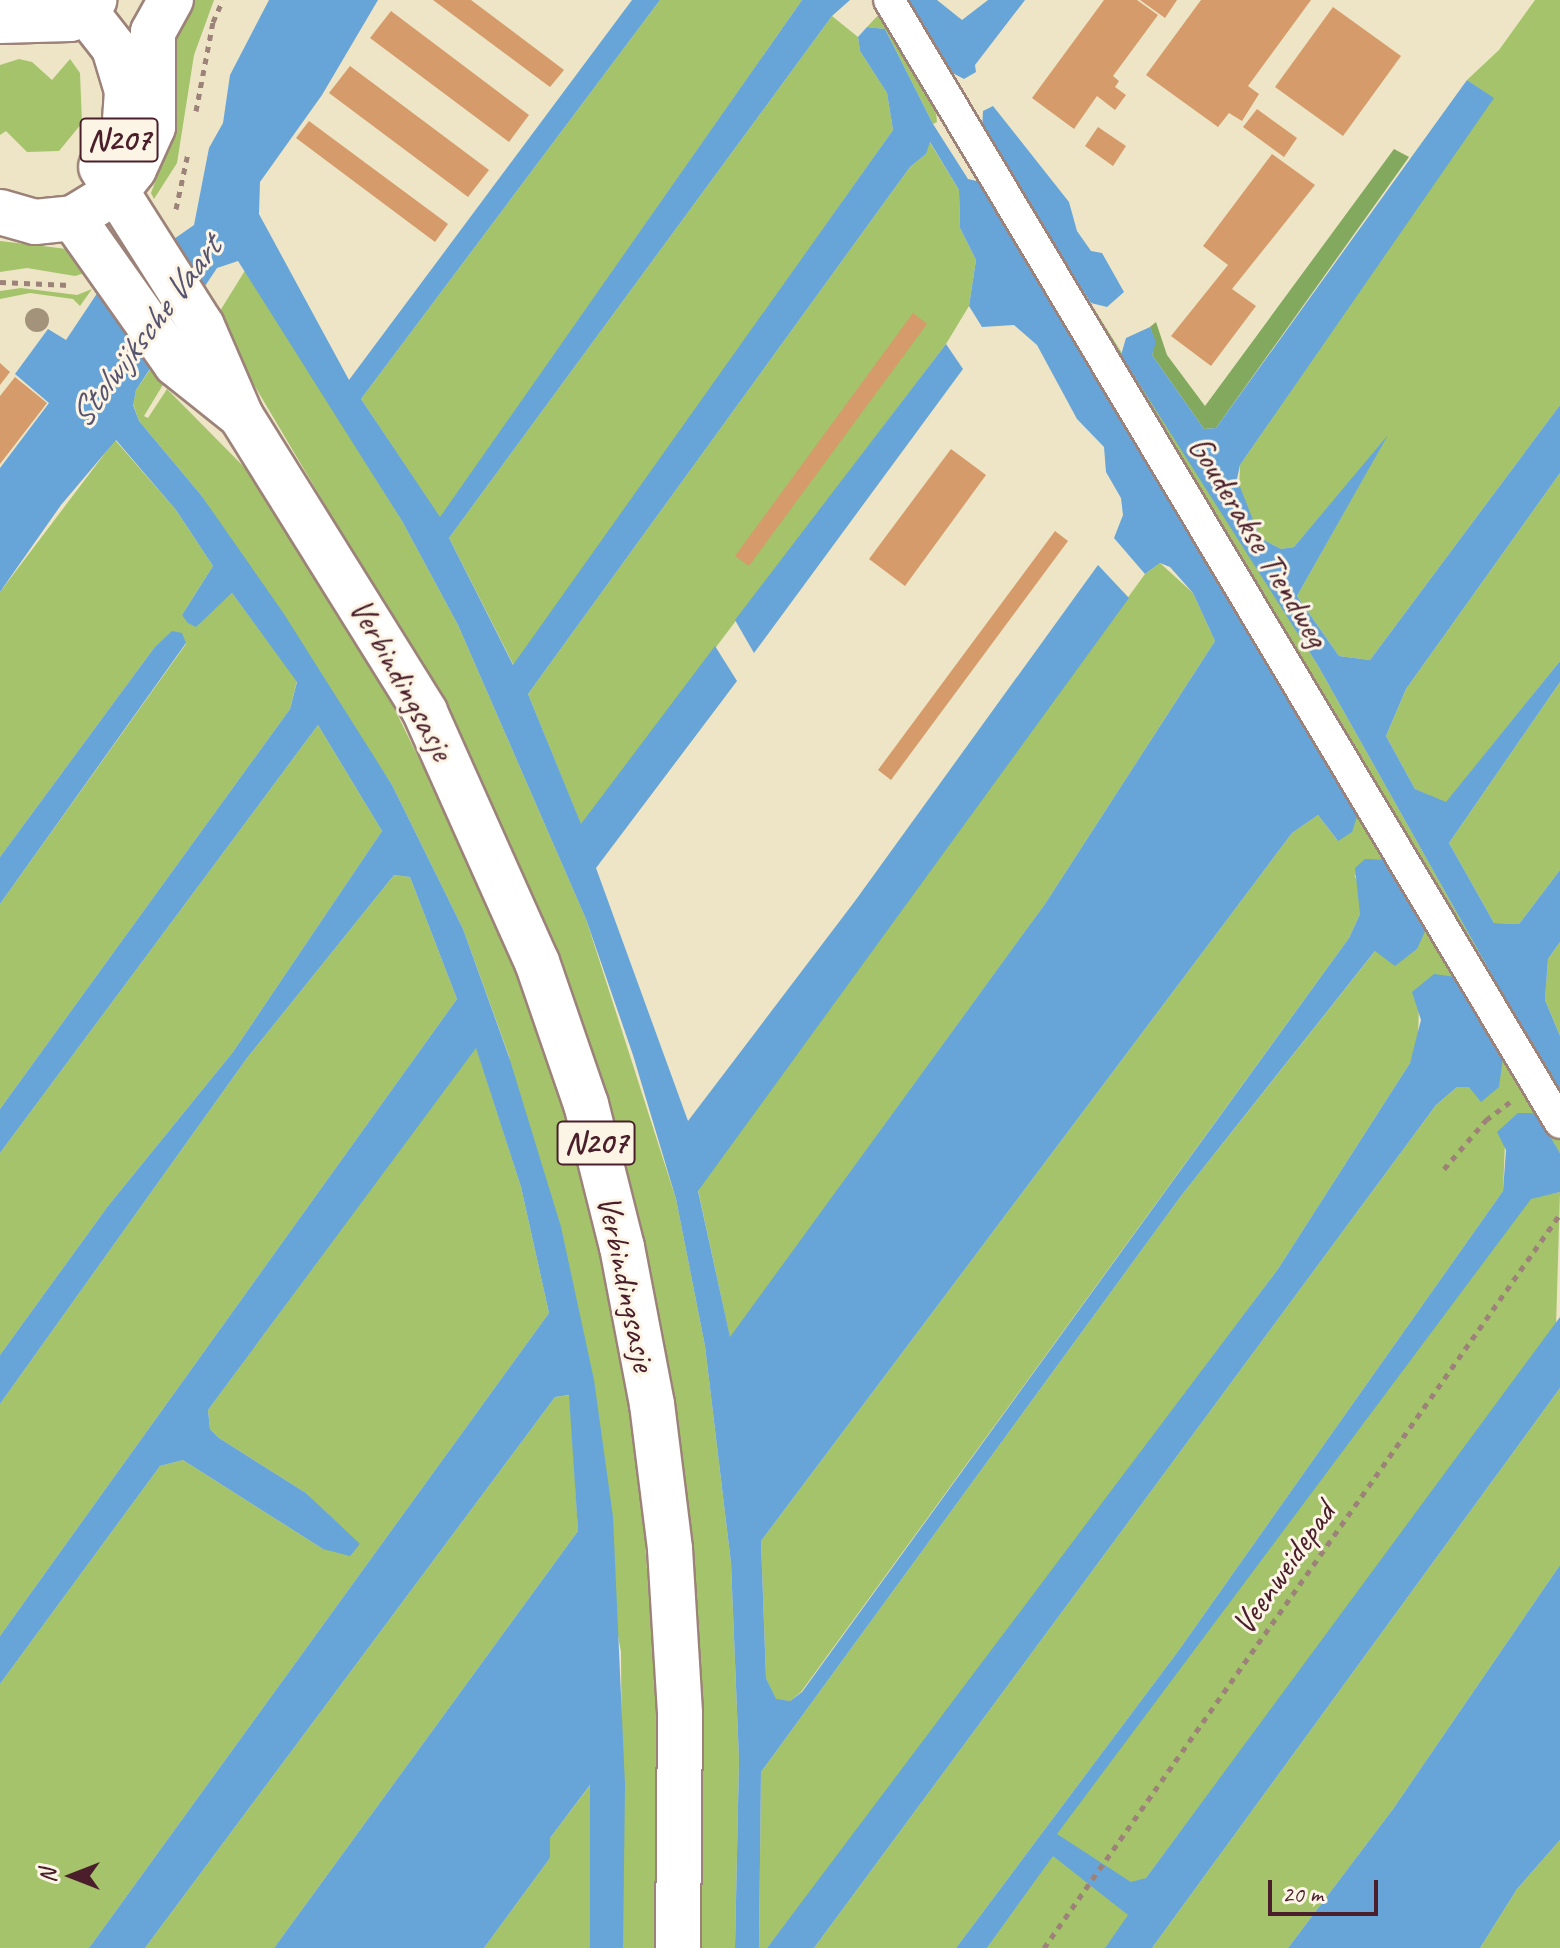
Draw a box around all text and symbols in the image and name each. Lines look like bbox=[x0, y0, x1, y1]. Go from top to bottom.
road number: N207 bbox=[79, 112, 159, 168]
water label: Stolwijksche Vaart bbox=[59, 228, 231, 436]
street label: Gouderakse Tiendweg bbox=[1180, 428, 1338, 654]
street label: Verbindingsasje bbox=[341, 591, 463, 767]
road number: N207 bbox=[556, 1115, 636, 1171]
street label: Verbindingsasje bbox=[588, 1191, 666, 1375]
street label: Veenweidepad bbox=[1223, 1494, 1343, 1642]
north arrow bbox=[32, 1836, 112, 1916]
scale bar bbox=[1272, 1864, 1382, 1914]
text: N bbox=[34, 1869, 62, 1883]
text: 20 m bbox=[1282, 1879, 1323, 1909]

